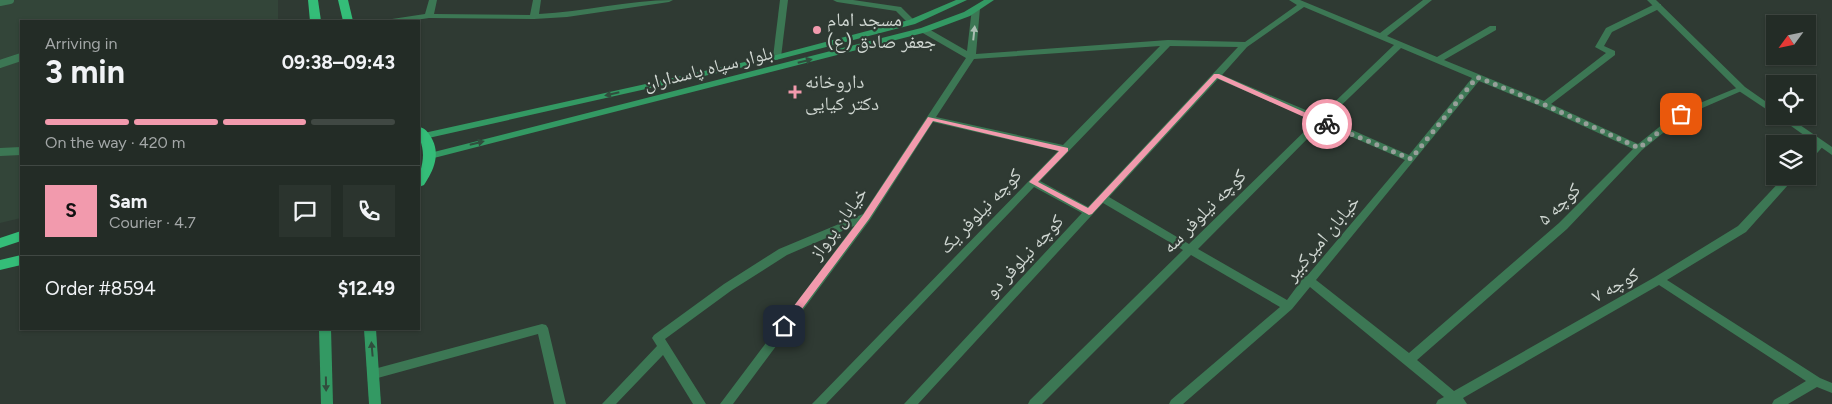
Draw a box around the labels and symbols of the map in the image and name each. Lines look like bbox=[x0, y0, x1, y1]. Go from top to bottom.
place label: مسجد امام جعفر صادق (ع) bbox=[827, 8, 936, 53]
north arrow bbox=[1766, 15, 1816, 65]
marker: مسجد امام جعفر صادق (ع) bbox=[811, 24, 823, 36]
one-way arrow bbox=[970, 24, 978, 40]
street label: بلوار سپاه پاسداران bbox=[641, 41, 775, 95]
one-way arrow bbox=[797, 57, 812, 65]
place label: داروخانه دکتر کیایی bbox=[805, 70, 879, 115]
marker: داروخانه دکتر کیایی bbox=[789, 86, 801, 98]
one-way arrow bbox=[605, 90, 620, 98]
pin bbox=[1660, 93, 1702, 135]
courier bbox=[1302, 99, 1352, 149]
one-way arrow bbox=[470, 139, 485, 147]
street label: کوچه نیلوفر یک bbox=[934, 164, 1026, 258]
street label: کوچه نیلوفر سه bbox=[1157, 164, 1251, 258]
street label: کوچه ۵ bbox=[1533, 178, 1585, 230]
street label: خیابان پرواز bbox=[803, 182, 872, 265]
street label: خیابان امیرکبیر bbox=[1279, 190, 1365, 286]
street label: کوچه نیلوفر دو bbox=[980, 210, 1068, 302]
street label: کوچه ۷ bbox=[1587, 263, 1643, 307]
pin bbox=[763, 305, 805, 347]
one-way arrow bbox=[367, 341, 375, 357]
one-way arrow bbox=[322, 376, 330, 392]

